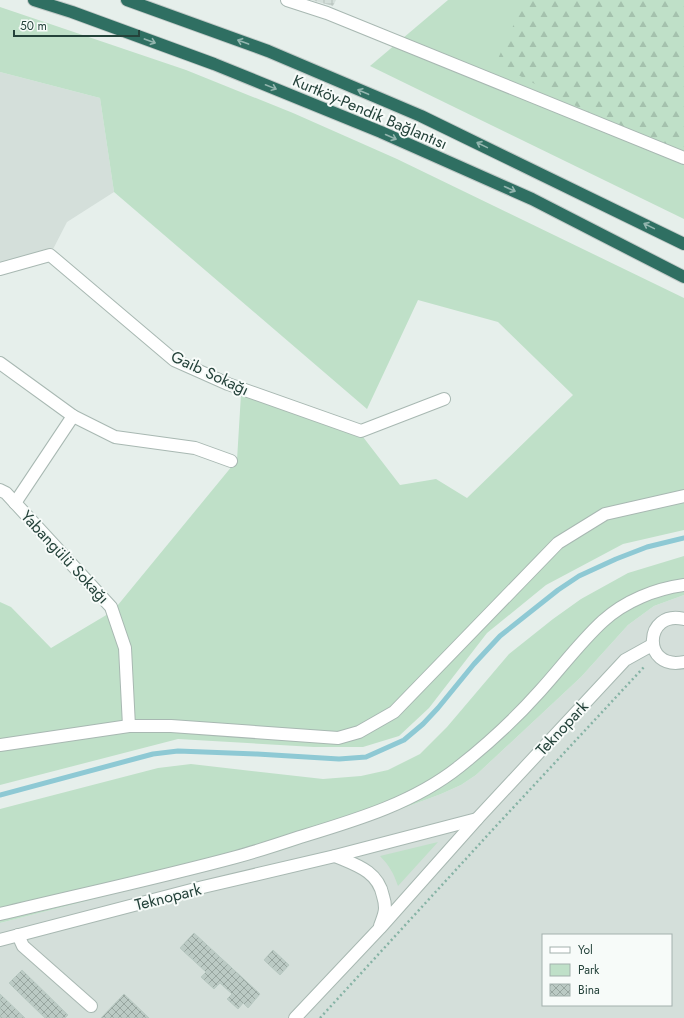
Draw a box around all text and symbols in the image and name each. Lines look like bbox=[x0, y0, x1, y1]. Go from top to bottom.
scale bar bbox=[14, 12, 139, 38]
text: 50 m bbox=[20, 17, 47, 35]
one-way arrow bbox=[143, 37, 155, 45]
one-way arrow bbox=[237, 38, 249, 46]
street label: Kurtköy-Pendik Bağlantısı bbox=[289, 69, 451, 155]
one-way arrow bbox=[265, 84, 277, 92]
one-way arrow bbox=[358, 87, 370, 95]
one-way arrow bbox=[385, 133, 397, 141]
one-way arrow bbox=[476, 141, 488, 148]
one-way arrow bbox=[504, 186, 516, 193]
one-way arrow bbox=[643, 222, 655, 229]
street label: Gaib Sokağı bbox=[167, 345, 253, 401]
street label: Yabangülü Sokağı bbox=[16, 505, 114, 609]
street label: Teknopark bbox=[531, 695, 594, 761]
street label: Teknopark bbox=[132, 877, 205, 916]
legend bbox=[542, 934, 672, 1006]
text: Yol bbox=[578, 941, 593, 959]
text: Park bbox=[578, 961, 600, 979]
text: Bina bbox=[578, 981, 600, 999]

